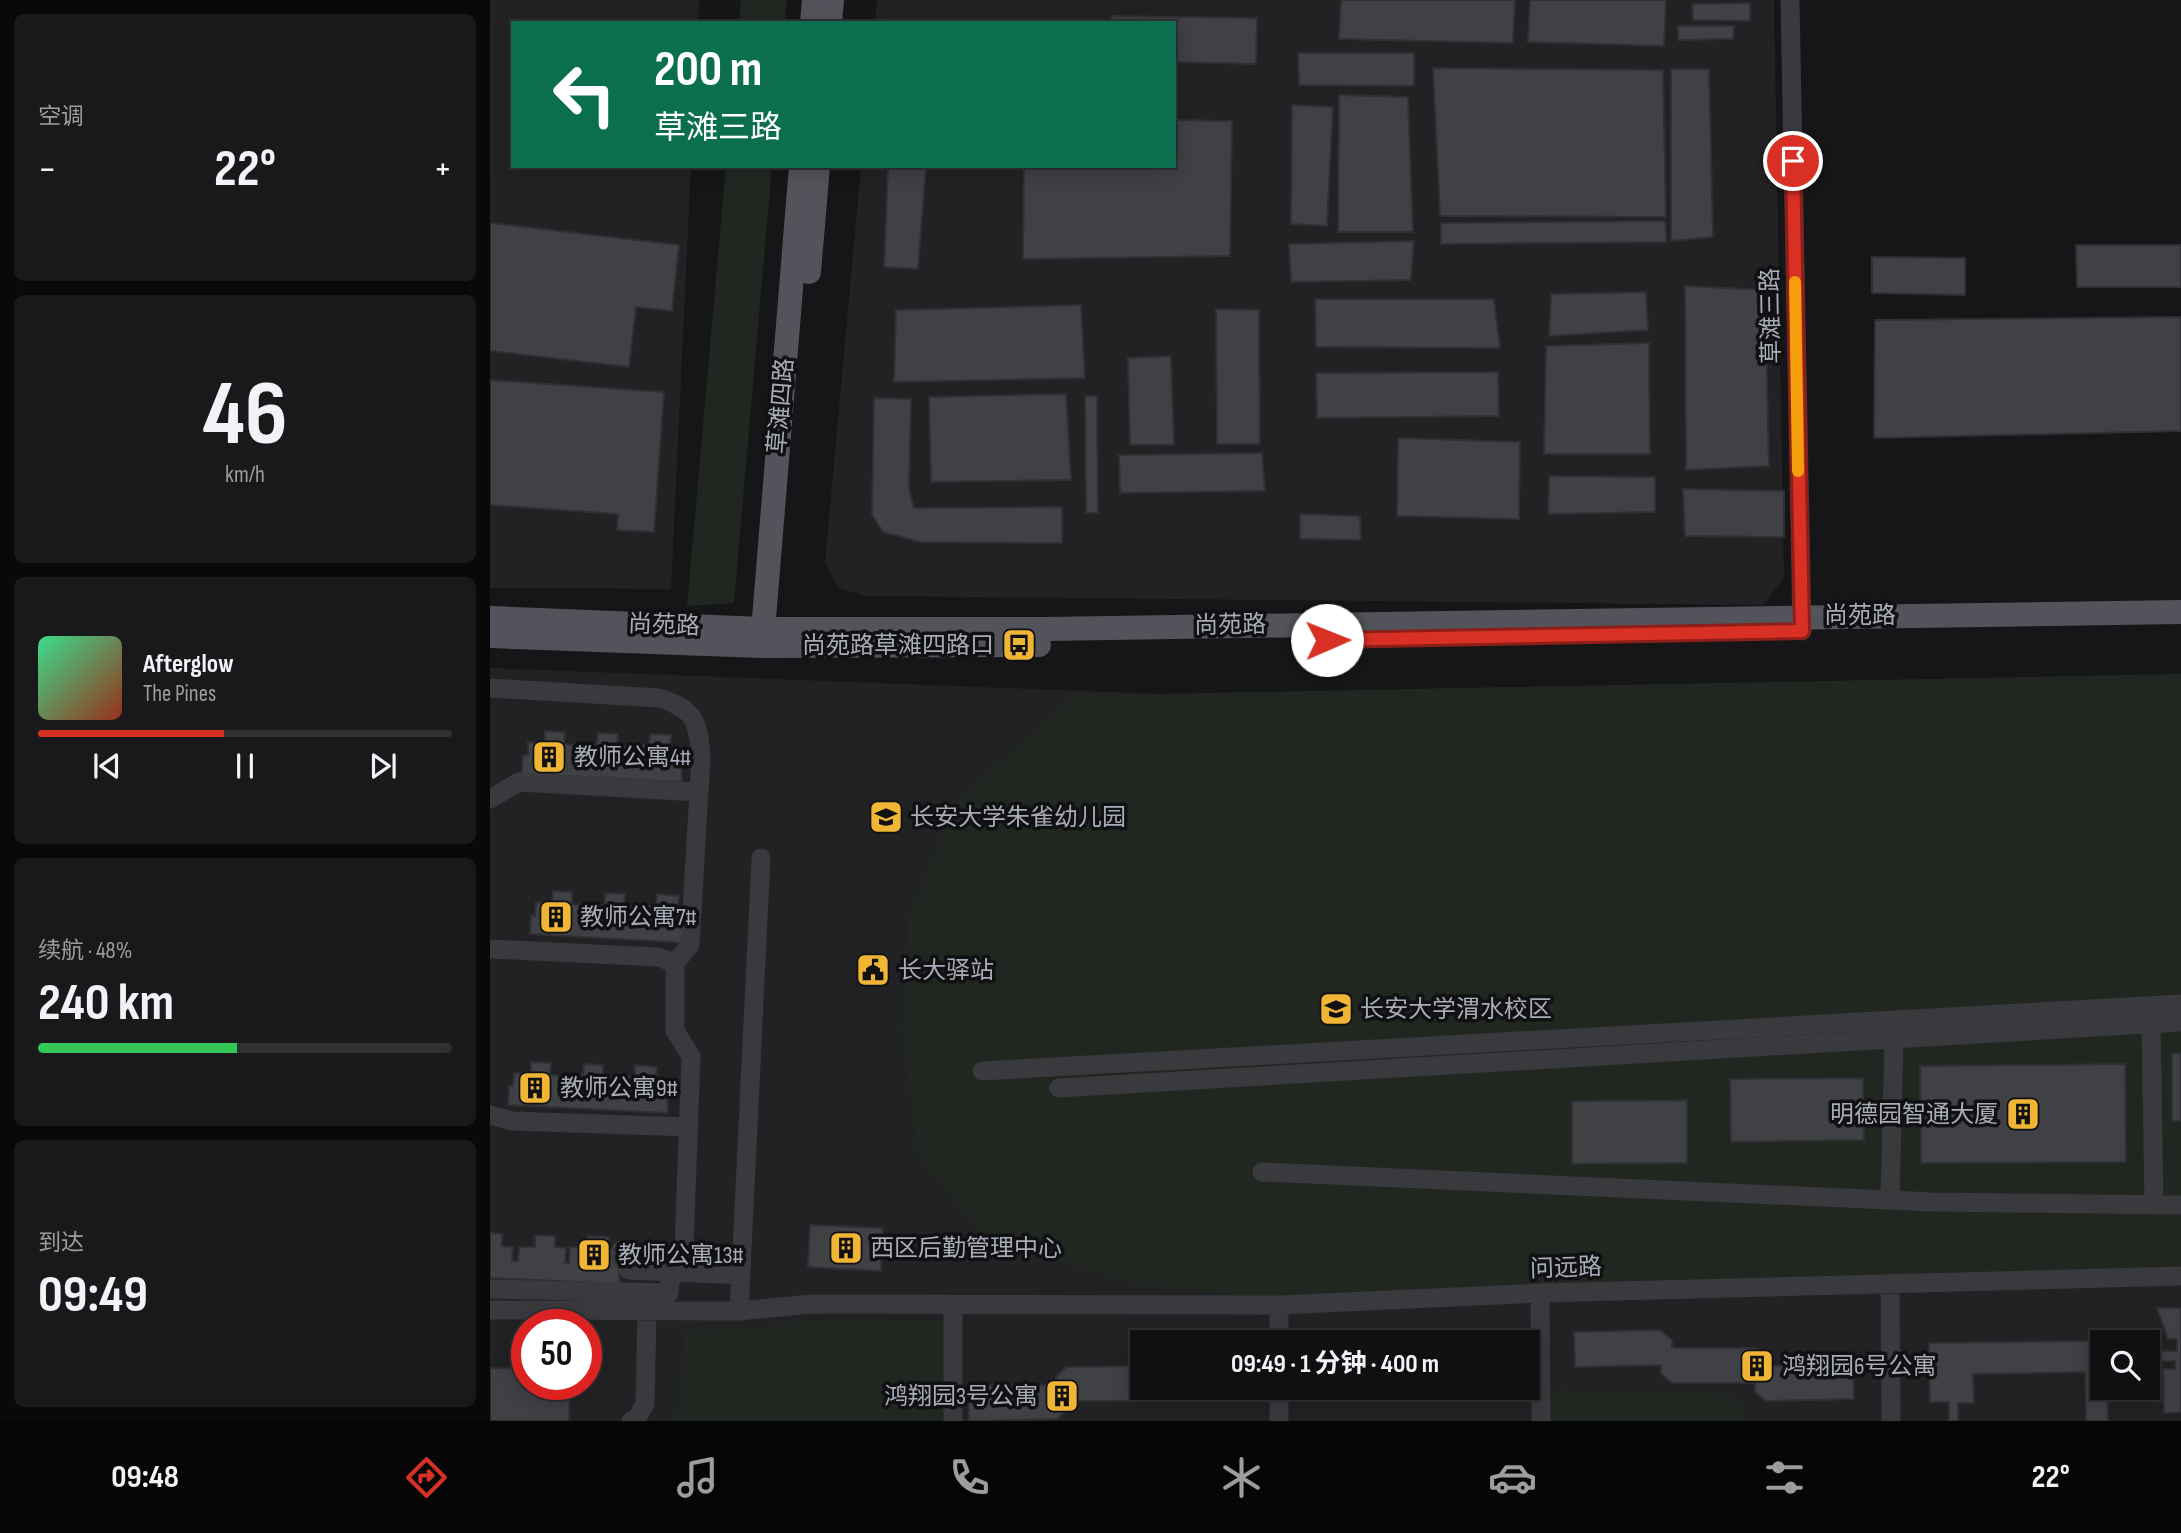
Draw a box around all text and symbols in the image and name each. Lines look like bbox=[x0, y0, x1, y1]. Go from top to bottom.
text: 200 m bbox=[654, 41, 762, 100]
icon: left bbox=[539, 49, 630, 140]
text: 空调 bbox=[38, 103, 84, 131]
text: 草滩三路 bbox=[654, 109, 782, 148]
pin bbox=[1763, 131, 1823, 191]
text: 22° bbox=[214, 138, 276, 201]
icon: arrive bbox=[1774, 142, 1812, 180]
text: − bbox=[38, 147, 57, 192]
text: + bbox=[433, 147, 452, 192]
street label: 草滩三路 bbox=[1756, 268, 1786, 364]
street label: 草滩四路 bbox=[762, 357, 800, 455]
text: 46 bbox=[202, 361, 288, 470]
text: km/h bbox=[225, 461, 265, 489]
street label: 尚苑路 bbox=[1824, 601, 1896, 630]
position arrow bbox=[1290, 603, 1364, 677]
street label: 尚苑路 bbox=[628, 609, 700, 641]
street label: 尚苑路 bbox=[1194, 610, 1266, 640]
bus stop icon: 尚苑路草滩四路口 bbox=[1000, 626, 1038, 664]
place label: 尚苑路草滩四路口 bbox=[802, 631, 994, 660]
text: Afterglow bbox=[143, 649, 234, 680]
text: The Pines bbox=[143, 680, 216, 708]
building icon: 教师公寓4# bbox=[530, 738, 568, 776]
place label: 教师公寓4# bbox=[574, 743, 691, 772]
icon: previous bbox=[88, 747, 126, 785]
icon: pause bbox=[226, 747, 264, 785]
icon: next bbox=[364, 747, 402, 785]
school or university icon: 长安大学朱雀幼儿园 bbox=[867, 798, 905, 836]
place label: 长安大学朱雀幼儿园 bbox=[910, 803, 1126, 832]
building icon: 教师公寓7# bbox=[537, 898, 575, 936]
place label: 教师公寓7# bbox=[580, 903, 697, 932]
text: 续航 · 48% bbox=[38, 937, 132, 965]
public building icon: 长大驿站 bbox=[854, 951, 892, 989]
place label: 长大驿站 bbox=[898, 956, 994, 985]
text: 240 km bbox=[38, 972, 174, 1035]
school or university icon: 长安大学渭水校区 bbox=[1317, 990, 1355, 1028]
place label: 长安大学渭水校区 bbox=[1360, 995, 1552, 1024]
building icon: 教师公寓9# bbox=[516, 1069, 554, 1107]
place label: 教师公寓9# bbox=[560, 1074, 678, 1103]
building icon: 明德园智通大厦 bbox=[2004, 1095, 2042, 1133]
place label: 明德园智通大厦 bbox=[1830, 1100, 1998, 1129]
text: 到达 bbox=[38, 1229, 84, 1257]
building icon: 西区后勤管理中心 bbox=[827, 1229, 865, 1267]
place label: 西区后勤管理中心 bbox=[870, 1234, 1062, 1263]
building icon: 教师公寓13# bbox=[575, 1236, 613, 1274]
place label: 教师公寓13# bbox=[618, 1241, 743, 1270]
street label: 问远路 bbox=[1530, 1252, 1602, 1284]
text: 09:49 bbox=[38, 1264, 148, 1327]
speed limit sign: 50 bbox=[511, 1309, 602, 1400]
map controls bbox=[2090, 1330, 2160, 1400]
button: search bbox=[2090, 1330, 2160, 1400]
building icon: 鸿翔园6号公寓 bbox=[1738, 1347, 1776, 1385]
text: 09:49 · 1 分钟 · 400 m bbox=[1231, 1349, 1439, 1380]
place label: 鸿翔园6号公寓 bbox=[1782, 1352, 1937, 1381]
building icon: 鸿翔园3号公寓 bbox=[1043, 1377, 1081, 1415]
place label: 鸿翔园3号公寓 bbox=[884, 1382, 1038, 1411]
icon: directions bbox=[402, 1453, 451, 1502]
icon: music bbox=[673, 1453, 722, 1502]
icon: phone bbox=[945, 1453, 994, 1502]
icon: climate bbox=[1217, 1453, 1266, 1502]
icon: car bbox=[1488, 1453, 1537, 1502]
icon: filters bbox=[1760, 1453, 1809, 1502]
text: 09:48 bbox=[111, 1458, 179, 1497]
text: 22° bbox=[2032, 1458, 2070, 1497]

